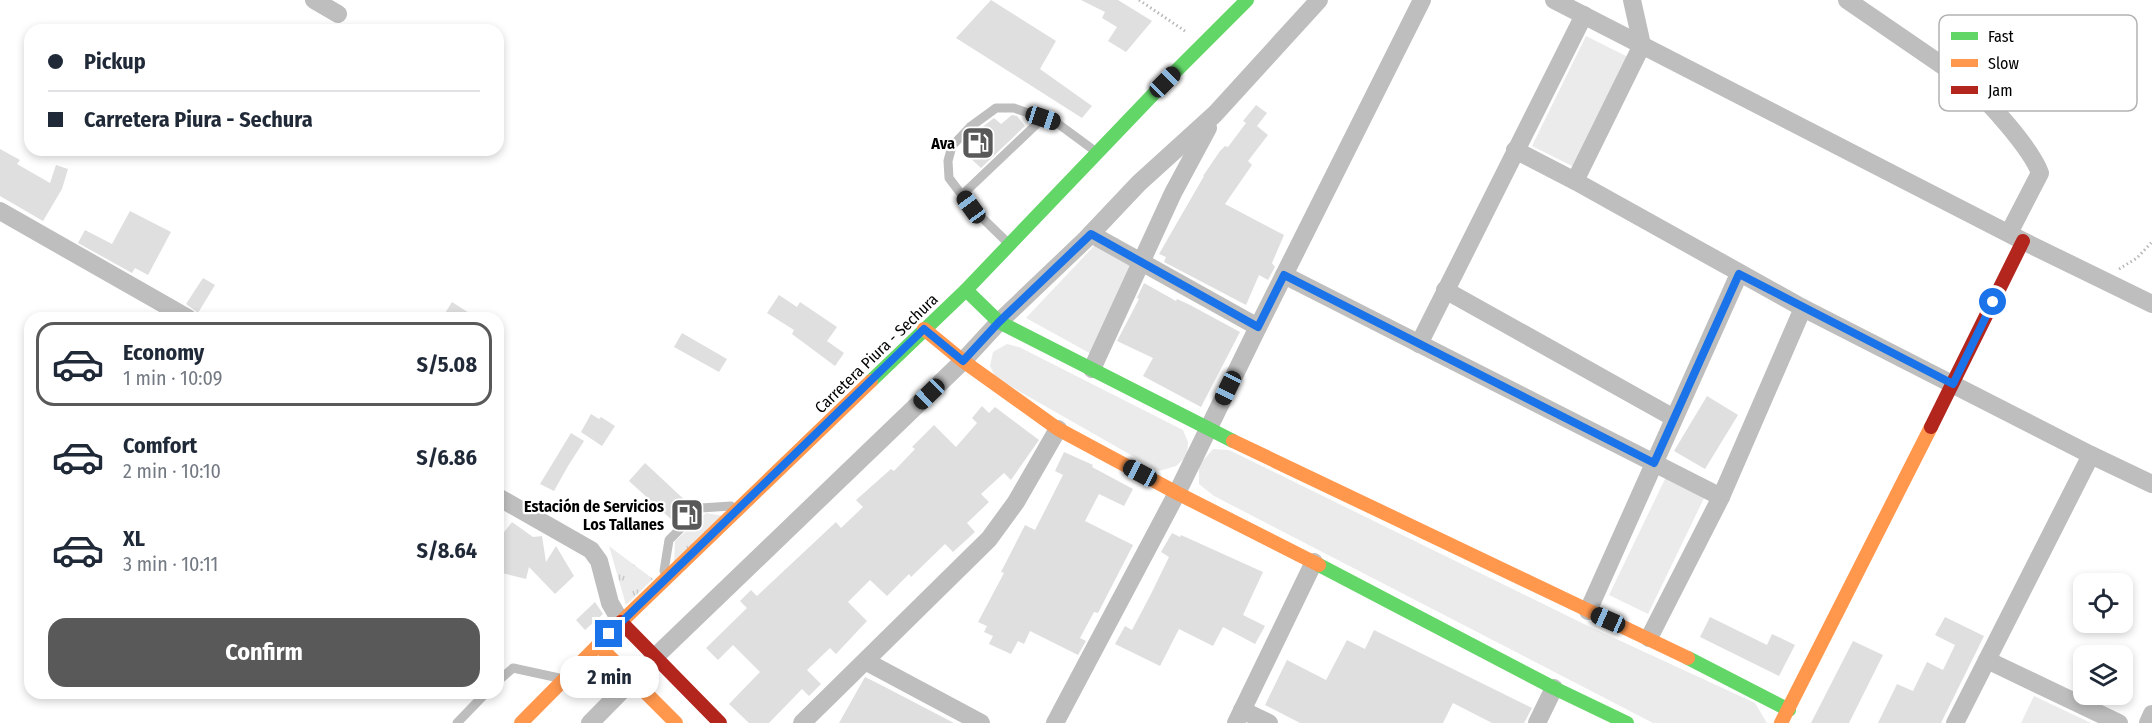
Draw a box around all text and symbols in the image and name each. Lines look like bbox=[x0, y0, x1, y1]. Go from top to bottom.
legend bbox=[1939, 15, 2137, 111]
text: Fast bbox=[1988, 27, 2015, 46]
text: Pickup bbox=[84, 48, 146, 75]
text: Slow bbox=[1988, 54, 2019, 73]
car bbox=[1146, 63, 1184, 101]
text: Jam bbox=[1988, 81, 2013, 100]
car bbox=[1023, 104, 1063, 132]
text: Carretera Piura - Sechura bbox=[84, 106, 313, 133]
fuel station icon: Ava bbox=[960, 125, 996, 161]
place label: Ava bbox=[930, 134, 955, 153]
car bbox=[953, 187, 989, 227]
route start bbox=[1979, 288, 2006, 315]
street label: Carretera Piura - Sechura bbox=[811, 290, 942, 417]
icon: car bbox=[51, 337, 105, 391]
text: Economy bbox=[123, 339, 204, 366]
text: S/5.08 bbox=[417, 351, 477, 378]
text: 1 min · 10:09 bbox=[123, 366, 223, 390]
car bbox=[1212, 368, 1244, 408]
car bbox=[910, 375, 948, 413]
icon: car bbox=[51, 430, 105, 484]
text: Comfort bbox=[123, 432, 197, 459]
text: S/6.86 bbox=[416, 444, 477, 471]
car bbox=[1120, 457, 1160, 489]
text: 2 min · 10:10 bbox=[123, 459, 221, 483]
place label: Estación de Servicios Los Tallanes bbox=[524, 497, 664, 534]
fuel station icon: Estación de Servicios Los Tallanes bbox=[669, 497, 705, 533]
icon: car bbox=[51, 523, 105, 577]
text: XL bbox=[123, 525, 145, 552]
text: S/8.64 bbox=[417, 537, 477, 564]
text: 3 min · 10:11 bbox=[123, 552, 218, 576]
map controls bbox=[2073, 573, 2133, 705]
button: locate bbox=[2073, 573, 2133, 633]
car bbox=[1588, 604, 1628, 636]
button: Confirm bbox=[48, 618, 480, 687]
route end bbox=[595, 620, 622, 647]
button: layers bbox=[2073, 645, 2133, 705]
callout: 2 min bbox=[560, 655, 658, 697]
text: 2 min bbox=[587, 665, 632, 689]

